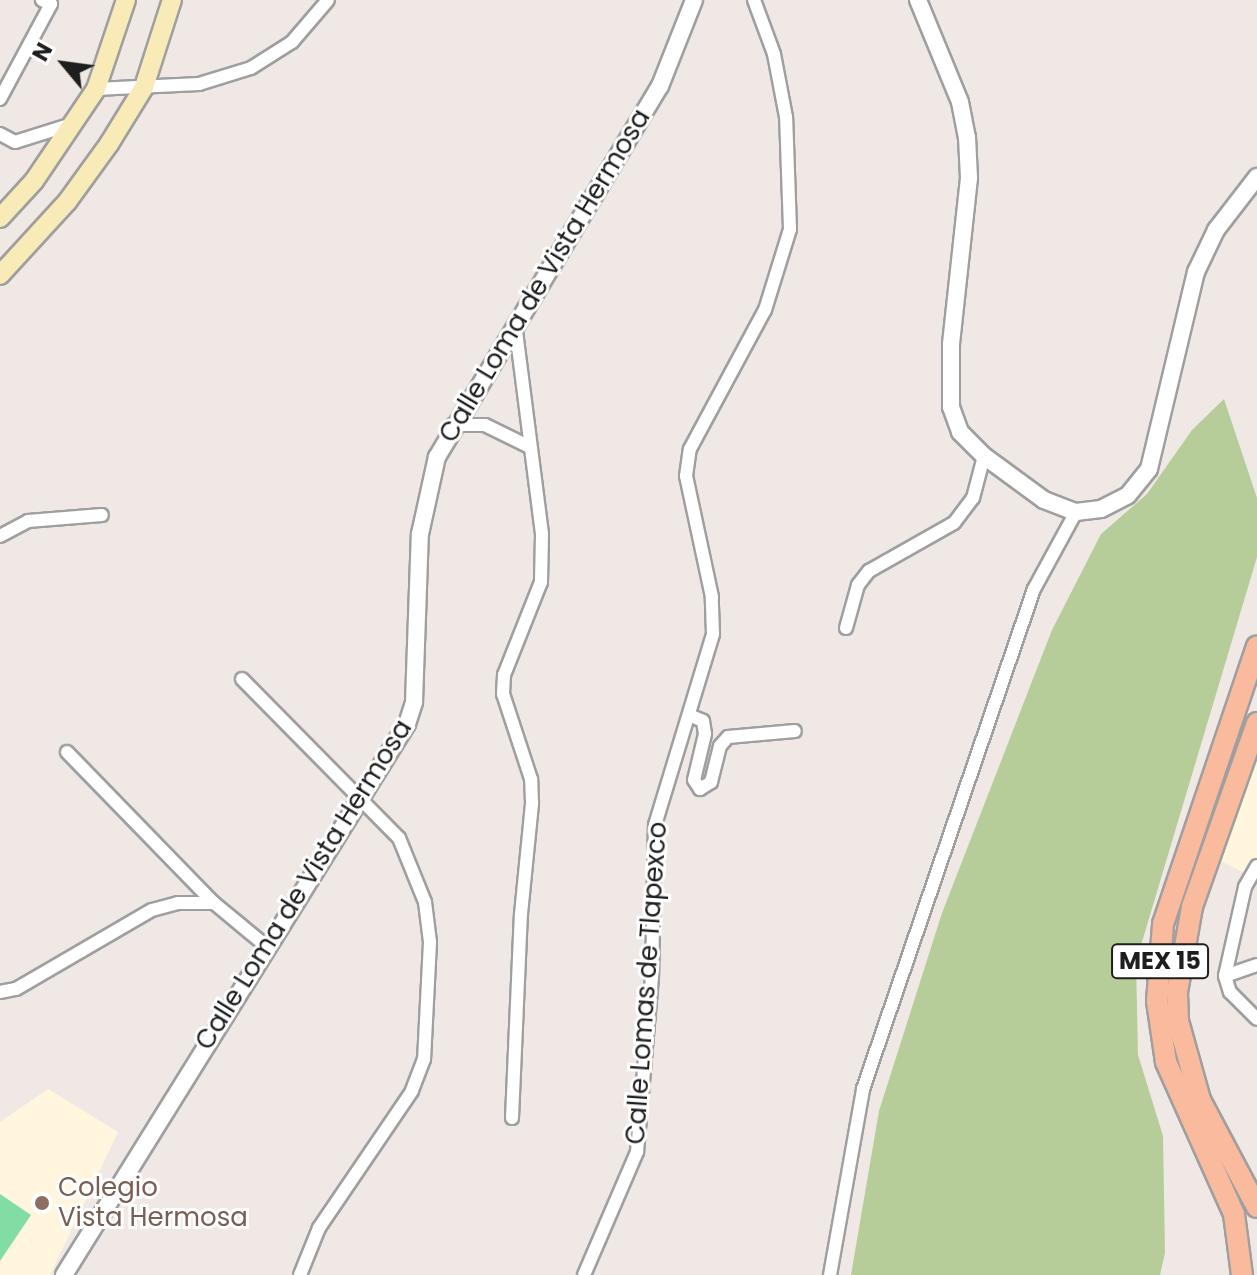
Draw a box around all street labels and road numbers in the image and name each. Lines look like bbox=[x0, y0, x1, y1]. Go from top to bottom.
street label: Calle Loma de Vista Hermosa bbox=[433, 104, 657, 448]
street label: Calle Loma de Vista Hermosa bbox=[189, 714, 419, 1056]
street label: Calle Lomas de Tlapexco bbox=[620, 821, 674, 1145]
road number: MEX 15 bbox=[1110, 941, 1210, 981]

